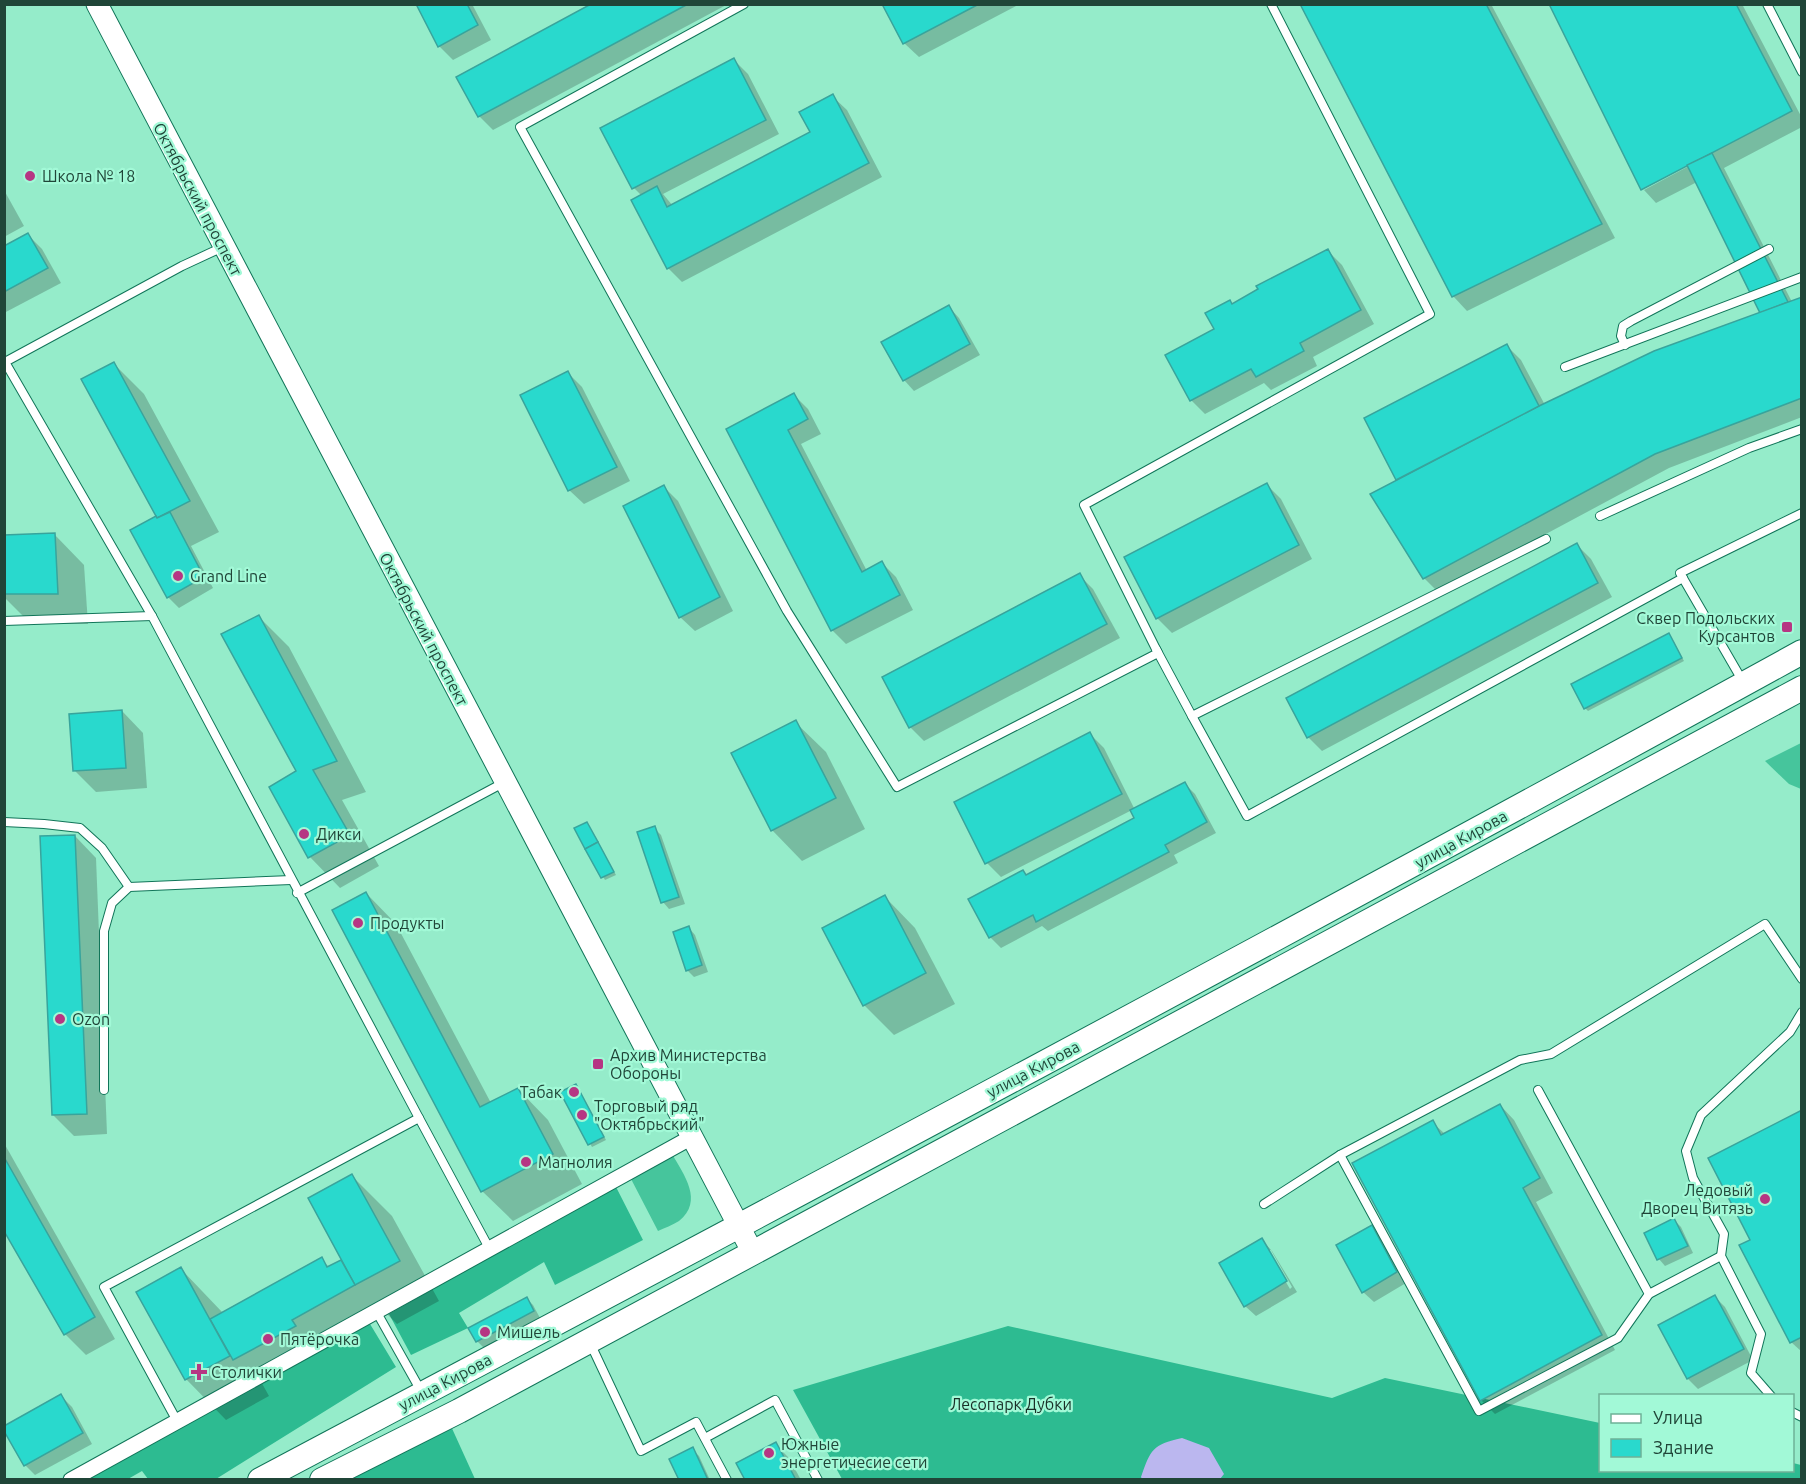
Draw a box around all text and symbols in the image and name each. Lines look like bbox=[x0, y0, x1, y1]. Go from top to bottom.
street label: Октябрьский проспект bbox=[150, 120, 246, 278]
place label: Школа № 18 bbox=[42, 167, 135, 185]
marker: Школа № 18 bbox=[23, 169, 37, 183]
street label: Октябрьский проспект bbox=[376, 550, 472, 708]
place label: Grand Line bbox=[190, 567, 267, 585]
marker: Grand Line bbox=[171, 569, 185, 583]
place label: Сквер Подольских Курсантов bbox=[1636, 609, 1775, 645]
marker: Сквер Подольских Курсантов bbox=[1780, 620, 1794, 634]
street label: улица Кирова bbox=[1412, 806, 1510, 872]
place label: Дикси bbox=[316, 825, 362, 843]
marker: Дикси bbox=[297, 827, 311, 841]
place label: Продукты bbox=[370, 914, 445, 932]
marker: Продукты bbox=[351, 916, 365, 930]
place label: Ozon bbox=[72, 1010, 110, 1028]
marker: Ozon bbox=[53, 1012, 67, 1026]
street label: улица Кирова bbox=[984, 1037, 1082, 1101]
place label: Архив Министерства Обороны bbox=[610, 1046, 767, 1082]
marker: Архив Министерства Обороны bbox=[591, 1057, 605, 1071]
place label: Табак bbox=[520, 1083, 562, 1101]
marker: Табак bbox=[567, 1085, 581, 1099]
place label: Торговый ряд "Октябрьский" bbox=[594, 1097, 705, 1133]
marker: Торговый ряд "Октябрьский" bbox=[575, 1108, 589, 1122]
place label: Магнолия bbox=[538, 1153, 613, 1171]
marker: Магнолия bbox=[519, 1155, 533, 1169]
place label: Ледовый Дворец Витязь bbox=[1641, 1181, 1753, 1217]
marker: Ледовый Дворец Витязь bbox=[1758, 1192, 1772, 1206]
place label: Мишель bbox=[497, 1323, 560, 1341]
marker: Мишель bbox=[478, 1325, 492, 1339]
place label: Пятёрочка bbox=[280, 1330, 359, 1348]
marker: Пятёрочка bbox=[261, 1332, 275, 1346]
street label: улица Кирова bbox=[396, 1350, 494, 1414]
place label: Столички bbox=[211, 1363, 282, 1381]
marker: Столички bbox=[192, 1365, 206, 1379]
legend bbox=[1599, 1394, 1794, 1472]
park label: Лесопарк Дубки bbox=[950, 1395, 1072, 1413]
text: Улица bbox=[1653, 1407, 1703, 1427]
place label: Южные энергетичесие сети bbox=[781, 1435, 928, 1471]
text: Здание bbox=[1653, 1437, 1714, 1457]
marker: Южные энергетичесие сети bbox=[762, 1446, 776, 1460]

